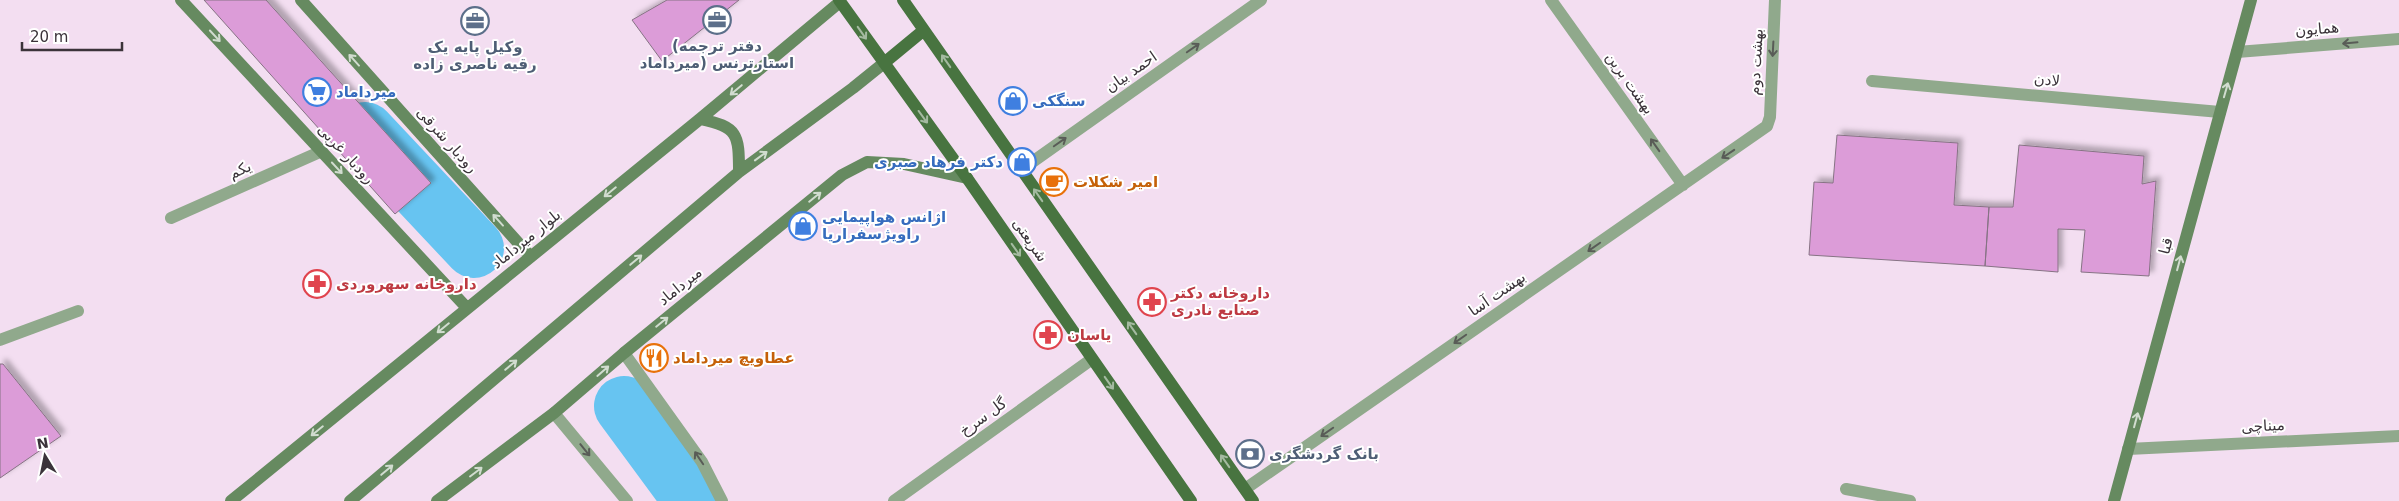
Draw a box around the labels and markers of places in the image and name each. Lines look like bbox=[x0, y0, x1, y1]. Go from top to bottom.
office icon: (دفتر ترجمه استارترنس (میرداماد bbox=[702, 5, 732, 35]
office icon: وکیل پایه یک رقیه ناصری زاده bbox=[460, 6, 490, 36]
place label: (دفتر ترجمه استارترنس (میرداماد bbox=[640, 37, 794, 72]
place label: وکیل پایه یک رقیه ناصری زاده bbox=[413, 38, 537, 73]
supermarket icon: میرداماد bbox=[302, 77, 332, 107]
place label: میرداماد bbox=[336, 83, 396, 101]
shop icon: سنگکی bbox=[998, 86, 1028, 116]
place label: سنگکی bbox=[1032, 92, 1086, 110]
shop icon: دکتر فرهاد صبری bbox=[1007, 147, 1037, 177]
place label: دکتر فرهاد صبری bbox=[874, 153, 1003, 171]
cafe icon: امیر شکلات bbox=[1039, 167, 1069, 197]
place label: امیر شکلات bbox=[1073, 173, 1158, 191]
place label: اژانس هواپیمایی راویژسفراریا bbox=[822, 208, 946, 243]
shop icon: اژانس هواپیمایی راویژسفراریا bbox=[788, 211, 818, 241]
pharmacy icon: داروخانه سهروردی bbox=[302, 269, 332, 299]
place label: داروخانه سهروردی bbox=[336, 275, 477, 293]
place label: داروخانه دکتر صنايع نادری bbox=[1170, 284, 1270, 319]
pharmacy icon: داروخانه دکتر صنايع نادری bbox=[1137, 287, 1167, 317]
pharmacy icon: یاسان bbox=[1033, 320, 1063, 350]
place label: یاسان bbox=[1067, 326, 1111, 344]
restaurant icon: عطاویچ میرداماد bbox=[639, 343, 669, 373]
place label: عطاویچ میرداماد bbox=[673, 349, 795, 367]
bank icon: بانک گردشگری bbox=[1235, 439, 1265, 469]
place label: بانک گردشگری bbox=[1269, 445, 1379, 463]

